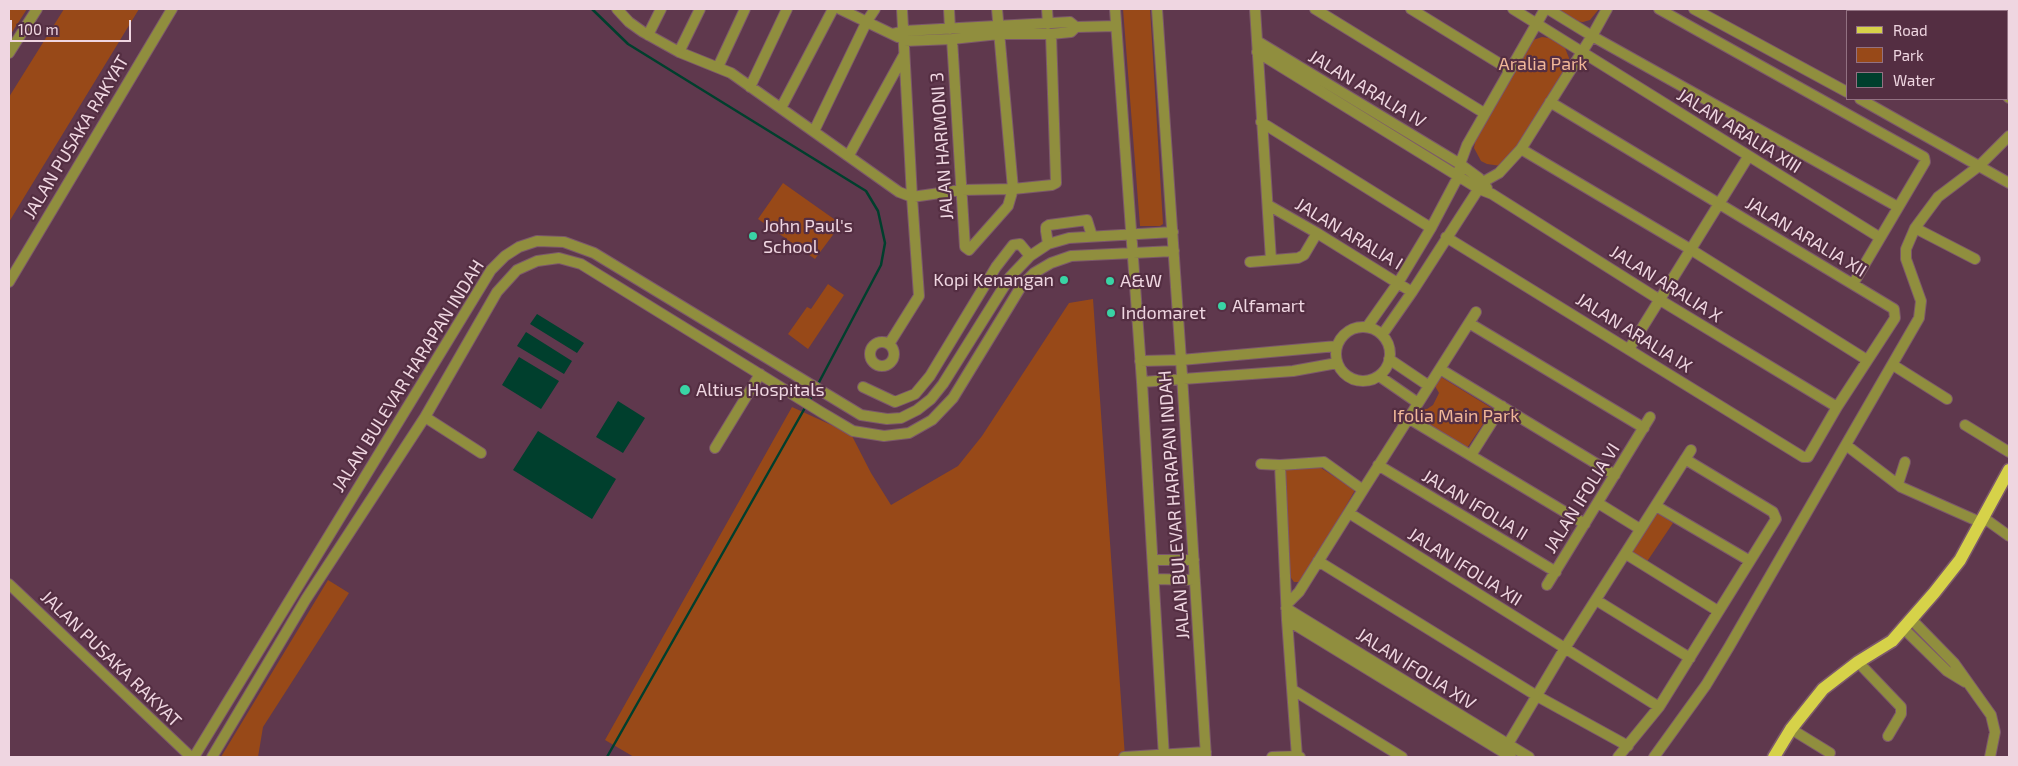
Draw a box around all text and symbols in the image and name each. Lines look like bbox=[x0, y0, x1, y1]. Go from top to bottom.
scale bar bbox=[12, 10, 134, 42]
legend bbox=[1846, 10, 2008, 100]
text: 100 m bbox=[18, 20, 59, 38]
text: Road bbox=[1893, 21, 1928, 39]
street label: JALAN ARALIA IV bbox=[1305, 46, 1429, 132]
text: Park bbox=[1893, 46, 1924, 64]
street label: JALAN PUSAKA RAKYAT bbox=[19, 51, 133, 223]
park label: Aralia Park bbox=[1499, 53, 1587, 75]
street label: JALAN HARMONI 3 bbox=[926, 71, 958, 221]
text: Water bbox=[1893, 71, 1935, 89]
street label: JALAN ARALIA XIII bbox=[1673, 84, 1805, 178]
street label: JALAN ARALIA XII bbox=[1741, 192, 1871, 282]
street label: JALAN ARALIA I bbox=[1291, 193, 1407, 275]
place label: John Paul's School bbox=[763, 215, 853, 258]
marker: John Paul's School bbox=[747, 230, 759, 242]
street label: JALAN ARALIA X bbox=[1606, 241, 1726, 327]
street label: JALAN BULEVAR HARAPAN INDAH bbox=[327, 256, 489, 496]
place label: Kopi Kenangan bbox=[933, 269, 1054, 291]
place label: A&W bbox=[1120, 270, 1162, 292]
marker: Kopi Kenangan bbox=[1058, 274, 1070, 286]
marker: A&W bbox=[1104, 275, 1116, 287]
street label: JALAN ARALIA IX bbox=[1572, 289, 1696, 377]
place label: Alfamart bbox=[1232, 295, 1305, 317]
marker: Alfamart bbox=[1216, 300, 1228, 312]
place label: Indomaret bbox=[1121, 302, 1206, 324]
marker: Indomaret bbox=[1105, 307, 1117, 319]
street label: JALAN BULEVAR HARAPAN INDAH bbox=[1154, 370, 1194, 640]
place label: Altius Hospitals bbox=[696, 379, 825, 401]
marker: Altius Hospitals bbox=[678, 383, 692, 397]
park label: Ifolia Main Park bbox=[1393, 405, 1519, 427]
street label: JALAN IFOLIA VI bbox=[1540, 439, 1624, 557]
street label: JALAN IFOLIA II bbox=[1418, 465, 1532, 545]
street label: JALAN IFOLIA XII bbox=[1404, 523, 1526, 611]
street label: JALAN PUSAKA RAKYAT bbox=[36, 586, 186, 732]
street label: JALAN IFOLIA XIV bbox=[1352, 624, 1480, 714]

